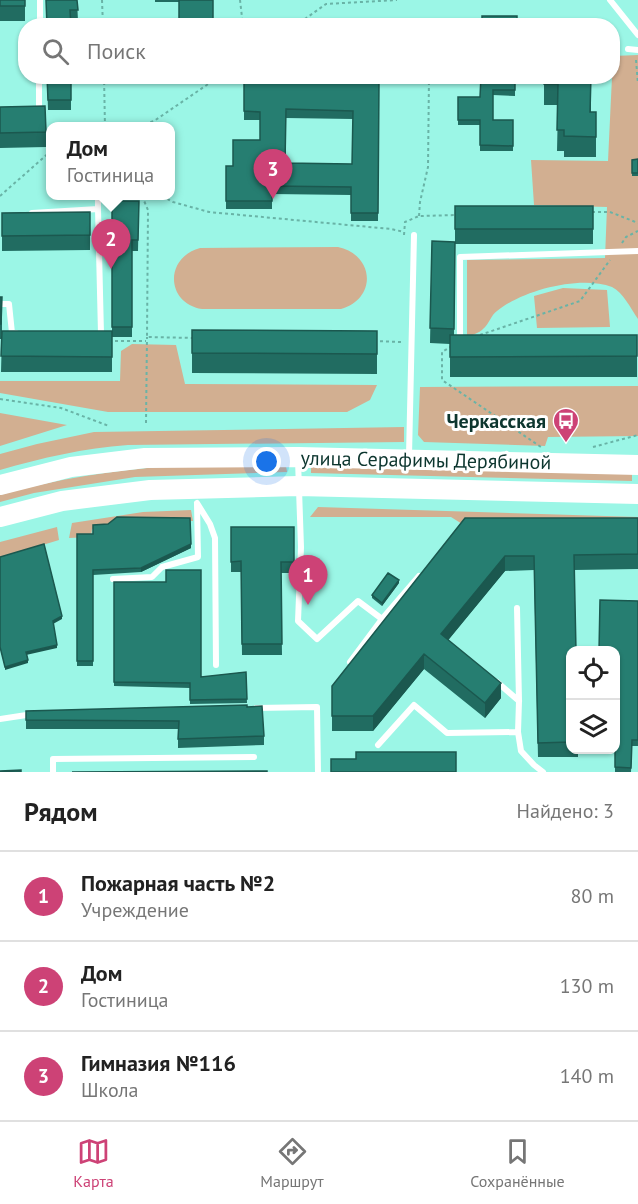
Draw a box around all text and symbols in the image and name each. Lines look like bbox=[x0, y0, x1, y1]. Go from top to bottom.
search box bbox=[18, 18, 620, 84]
icon: search bbox=[39, 35, 72, 68]
text: Поиск bbox=[87, 37, 146, 65]
popup bbox=[46, 122, 175, 200]
text: Дом bbox=[67, 134, 108, 162]
pin: 3 bbox=[254, 150, 292, 199]
text: Гостиница bbox=[67, 162, 154, 188]
pin: 2 bbox=[92, 220, 130, 269]
bus stop icon: Черкасская bbox=[551, 406, 581, 444]
place label: Черкасская bbox=[446, 408, 546, 434]
street label: улица Серафимы Дерябиной bbox=[300, 445, 552, 475]
your location bbox=[252, 447, 281, 476]
pin: 1 bbox=[288, 556, 328, 605]
map controls bbox=[566, 646, 620, 754]
button: locate bbox=[566, 646, 620, 700]
button: layers bbox=[566, 700, 620, 754]
text: Рядом bbox=[24, 795, 98, 828]
text: Найдено: 3 bbox=[517, 798, 614, 824]
text: Пожарная часть №2 bbox=[81, 869, 275, 897]
text: 1 bbox=[38, 883, 49, 909]
text: 80 m bbox=[571, 883, 614, 909]
text: Учреждение bbox=[81, 897, 189, 923]
text: Дом bbox=[81, 959, 122, 987]
text: 2 bbox=[38, 973, 49, 999]
text: 130 m bbox=[560, 973, 614, 999]
text: Гостиница bbox=[81, 987, 169, 1013]
text: Гимназия №116 bbox=[81, 1049, 236, 1077]
text: 3 bbox=[38, 1063, 49, 1089]
text: 140 m bbox=[560, 1063, 614, 1089]
text: Школа bbox=[81, 1077, 138, 1103]
tab: Карта bbox=[73, 1135, 114, 1191]
tab: Маршрут bbox=[260, 1135, 324, 1191]
tab: Сохранённые bbox=[470, 1135, 565, 1191]

